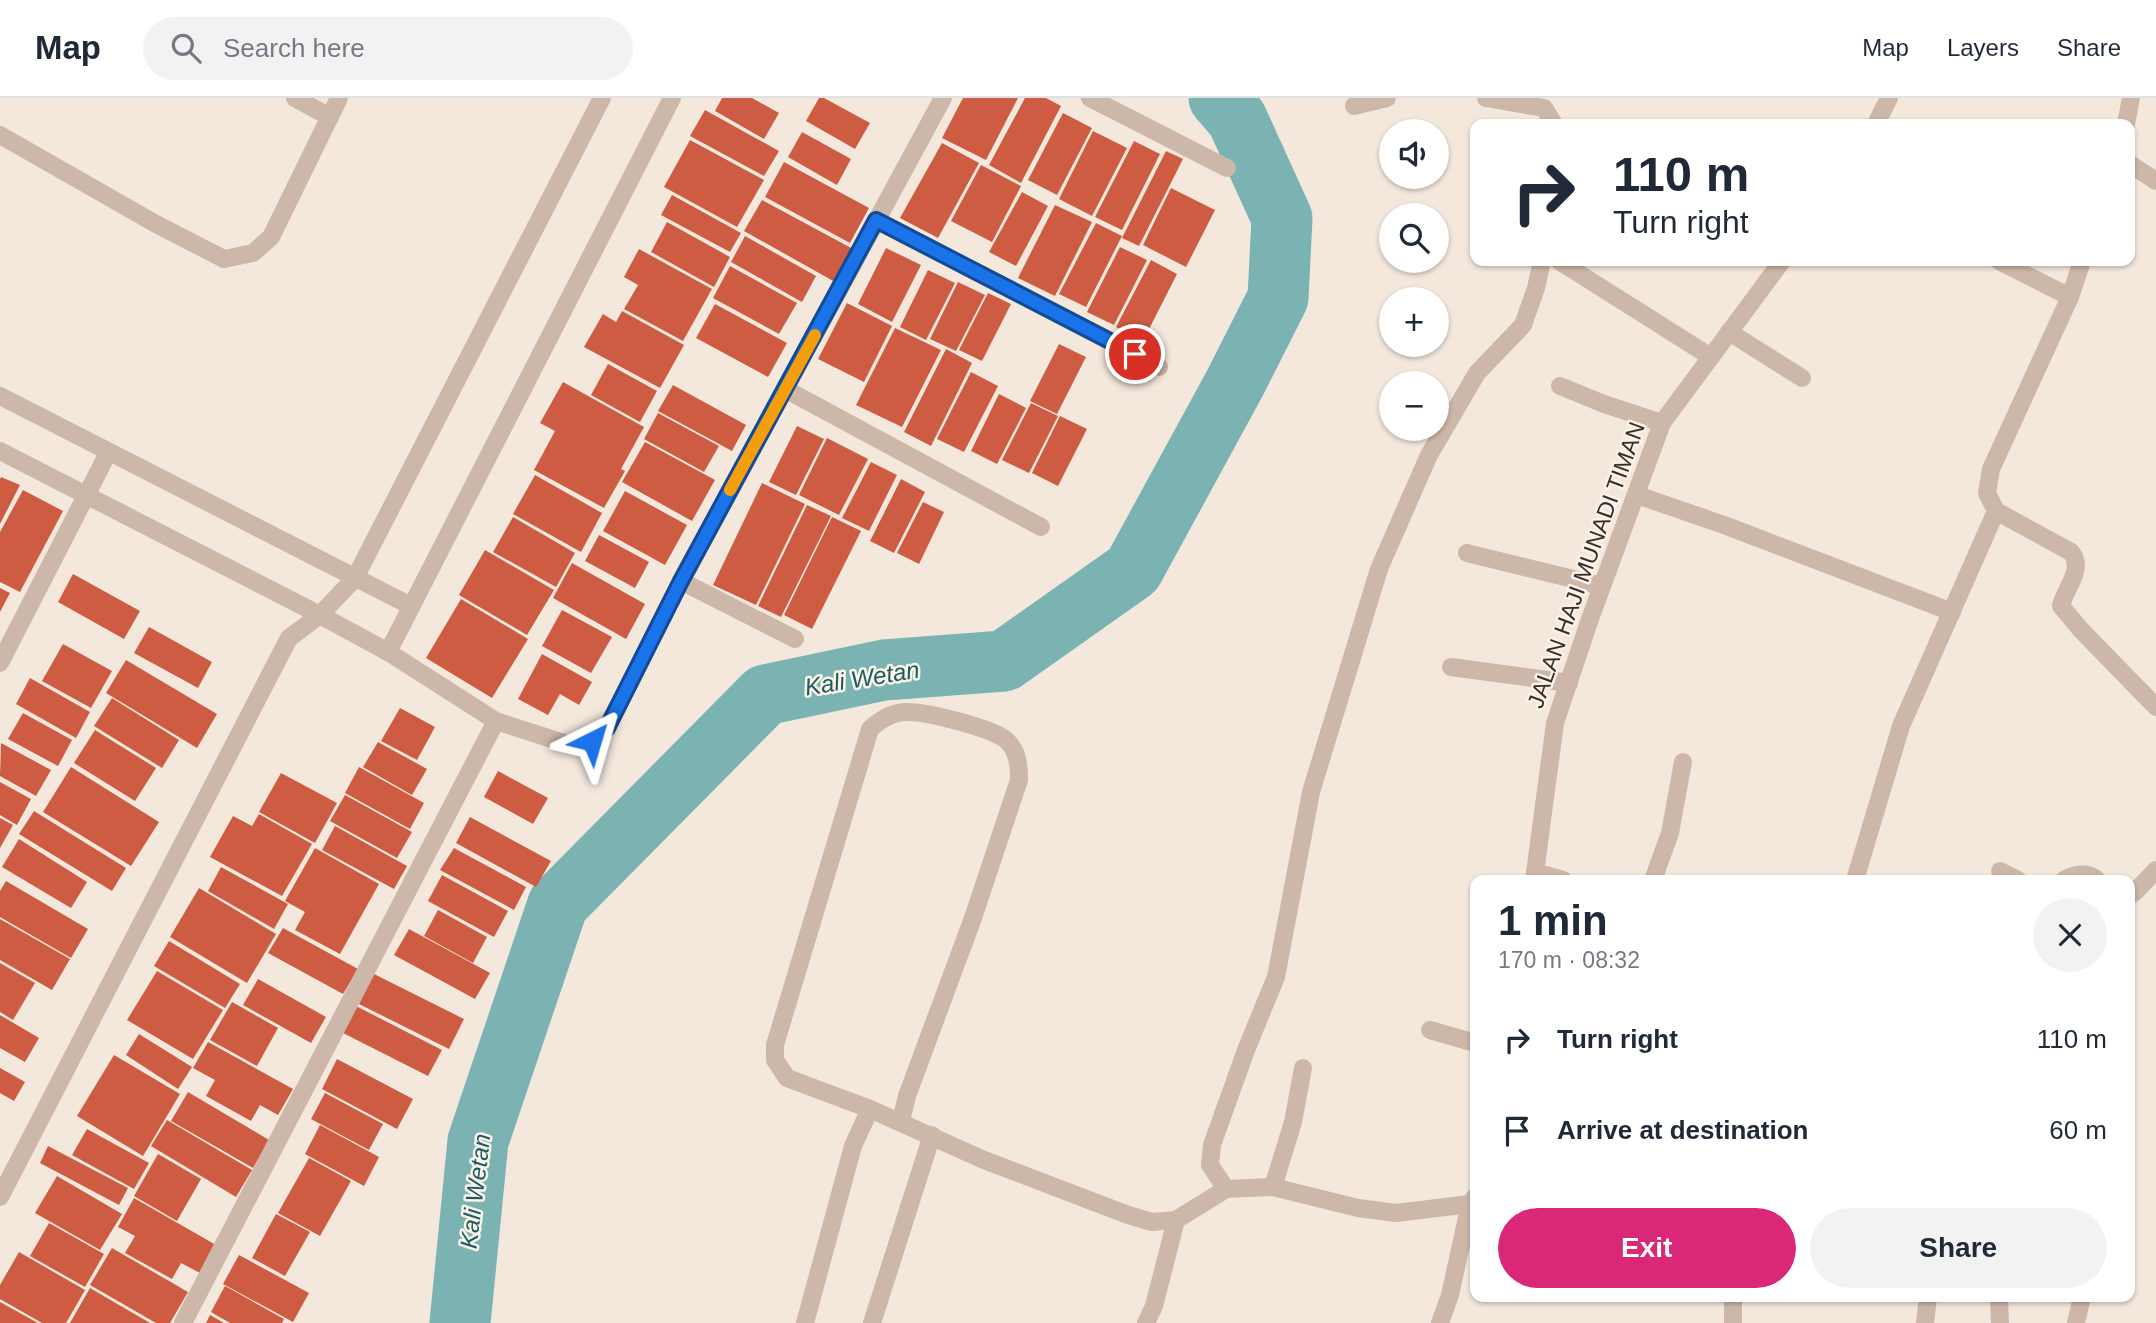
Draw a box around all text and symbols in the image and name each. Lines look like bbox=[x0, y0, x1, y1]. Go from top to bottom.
search box bbox=[143, 17, 633, 80]
text: Map bbox=[35, 29, 101, 66]
icon: search bbox=[167, 29, 205, 67]
text: Search here bbox=[223, 33, 365, 63]
text: Map bbox=[1862, 34, 1909, 61]
text: Layers bbox=[1947, 34, 2019, 61]
text: Share bbox=[2057, 34, 2121, 61]
map controls bbox=[1379, 119, 1449, 441]
button: sound bbox=[1379, 119, 1449, 189]
icon: right bbox=[1498, 147, 1589, 238]
text: 110 m bbox=[1613, 147, 1749, 201]
button: search bbox=[1379, 203, 1449, 273]
text: Turn right bbox=[1613, 204, 1749, 240]
button: + bbox=[1379, 287, 1449, 357]
pin bbox=[1105, 324, 1165, 384]
icon: arrive bbox=[1116, 335, 1154, 373]
button: − bbox=[1379, 371, 1449, 441]
street label: JALAN HAJI MUNADI TIMAN bbox=[1522, 418, 1650, 712]
water label: Kali Wetan bbox=[803, 656, 921, 700]
position arrow bbox=[555, 704, 629, 778]
text: 1 min bbox=[1498, 897, 1608, 944]
button: close bbox=[2033, 898, 2107, 972]
text: 170 m · 08:32 bbox=[1498, 947, 1640, 973]
icon: right bbox=[1498, 1021, 1536, 1059]
text: Turn right bbox=[1557, 1024, 1678, 1054]
text: 110 m bbox=[2037, 1024, 2107, 1054]
icon: arrive bbox=[1498, 1112, 1536, 1150]
text: Arrive at destination bbox=[1557, 1115, 1808, 1145]
text: 60 m bbox=[2049, 1115, 2107, 1145]
water label: Kali Wetan bbox=[455, 1132, 495, 1250]
button: Exit bbox=[1498, 1208, 1796, 1288]
button: Share bbox=[1810, 1208, 2107, 1288]

